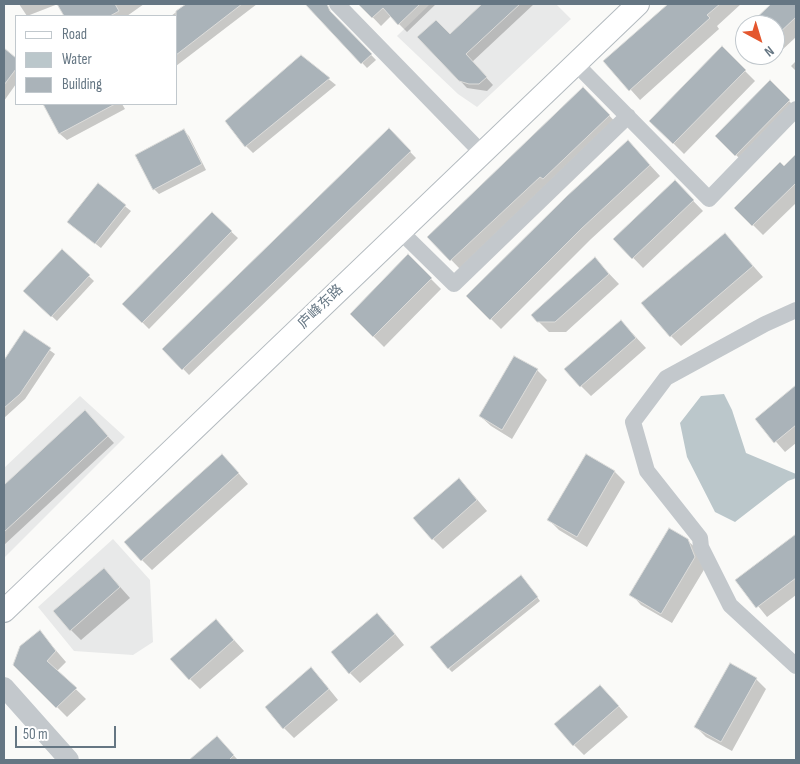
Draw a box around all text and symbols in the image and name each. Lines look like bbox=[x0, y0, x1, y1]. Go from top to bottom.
legend bbox=[15, 15, 178, 105]
north arrow bbox=[735, 15, 785, 65]
text: Road bbox=[62, 25, 87, 44]
text: N bbox=[761, 42, 777, 60]
text: Water bbox=[62, 50, 92, 69]
text: Building bbox=[62, 75, 102, 94]
street label: 庐峰东路 bbox=[295, 282, 347, 332]
scale bar bbox=[18, 716, 119, 748]
text: 50 m bbox=[23, 725, 48, 744]

